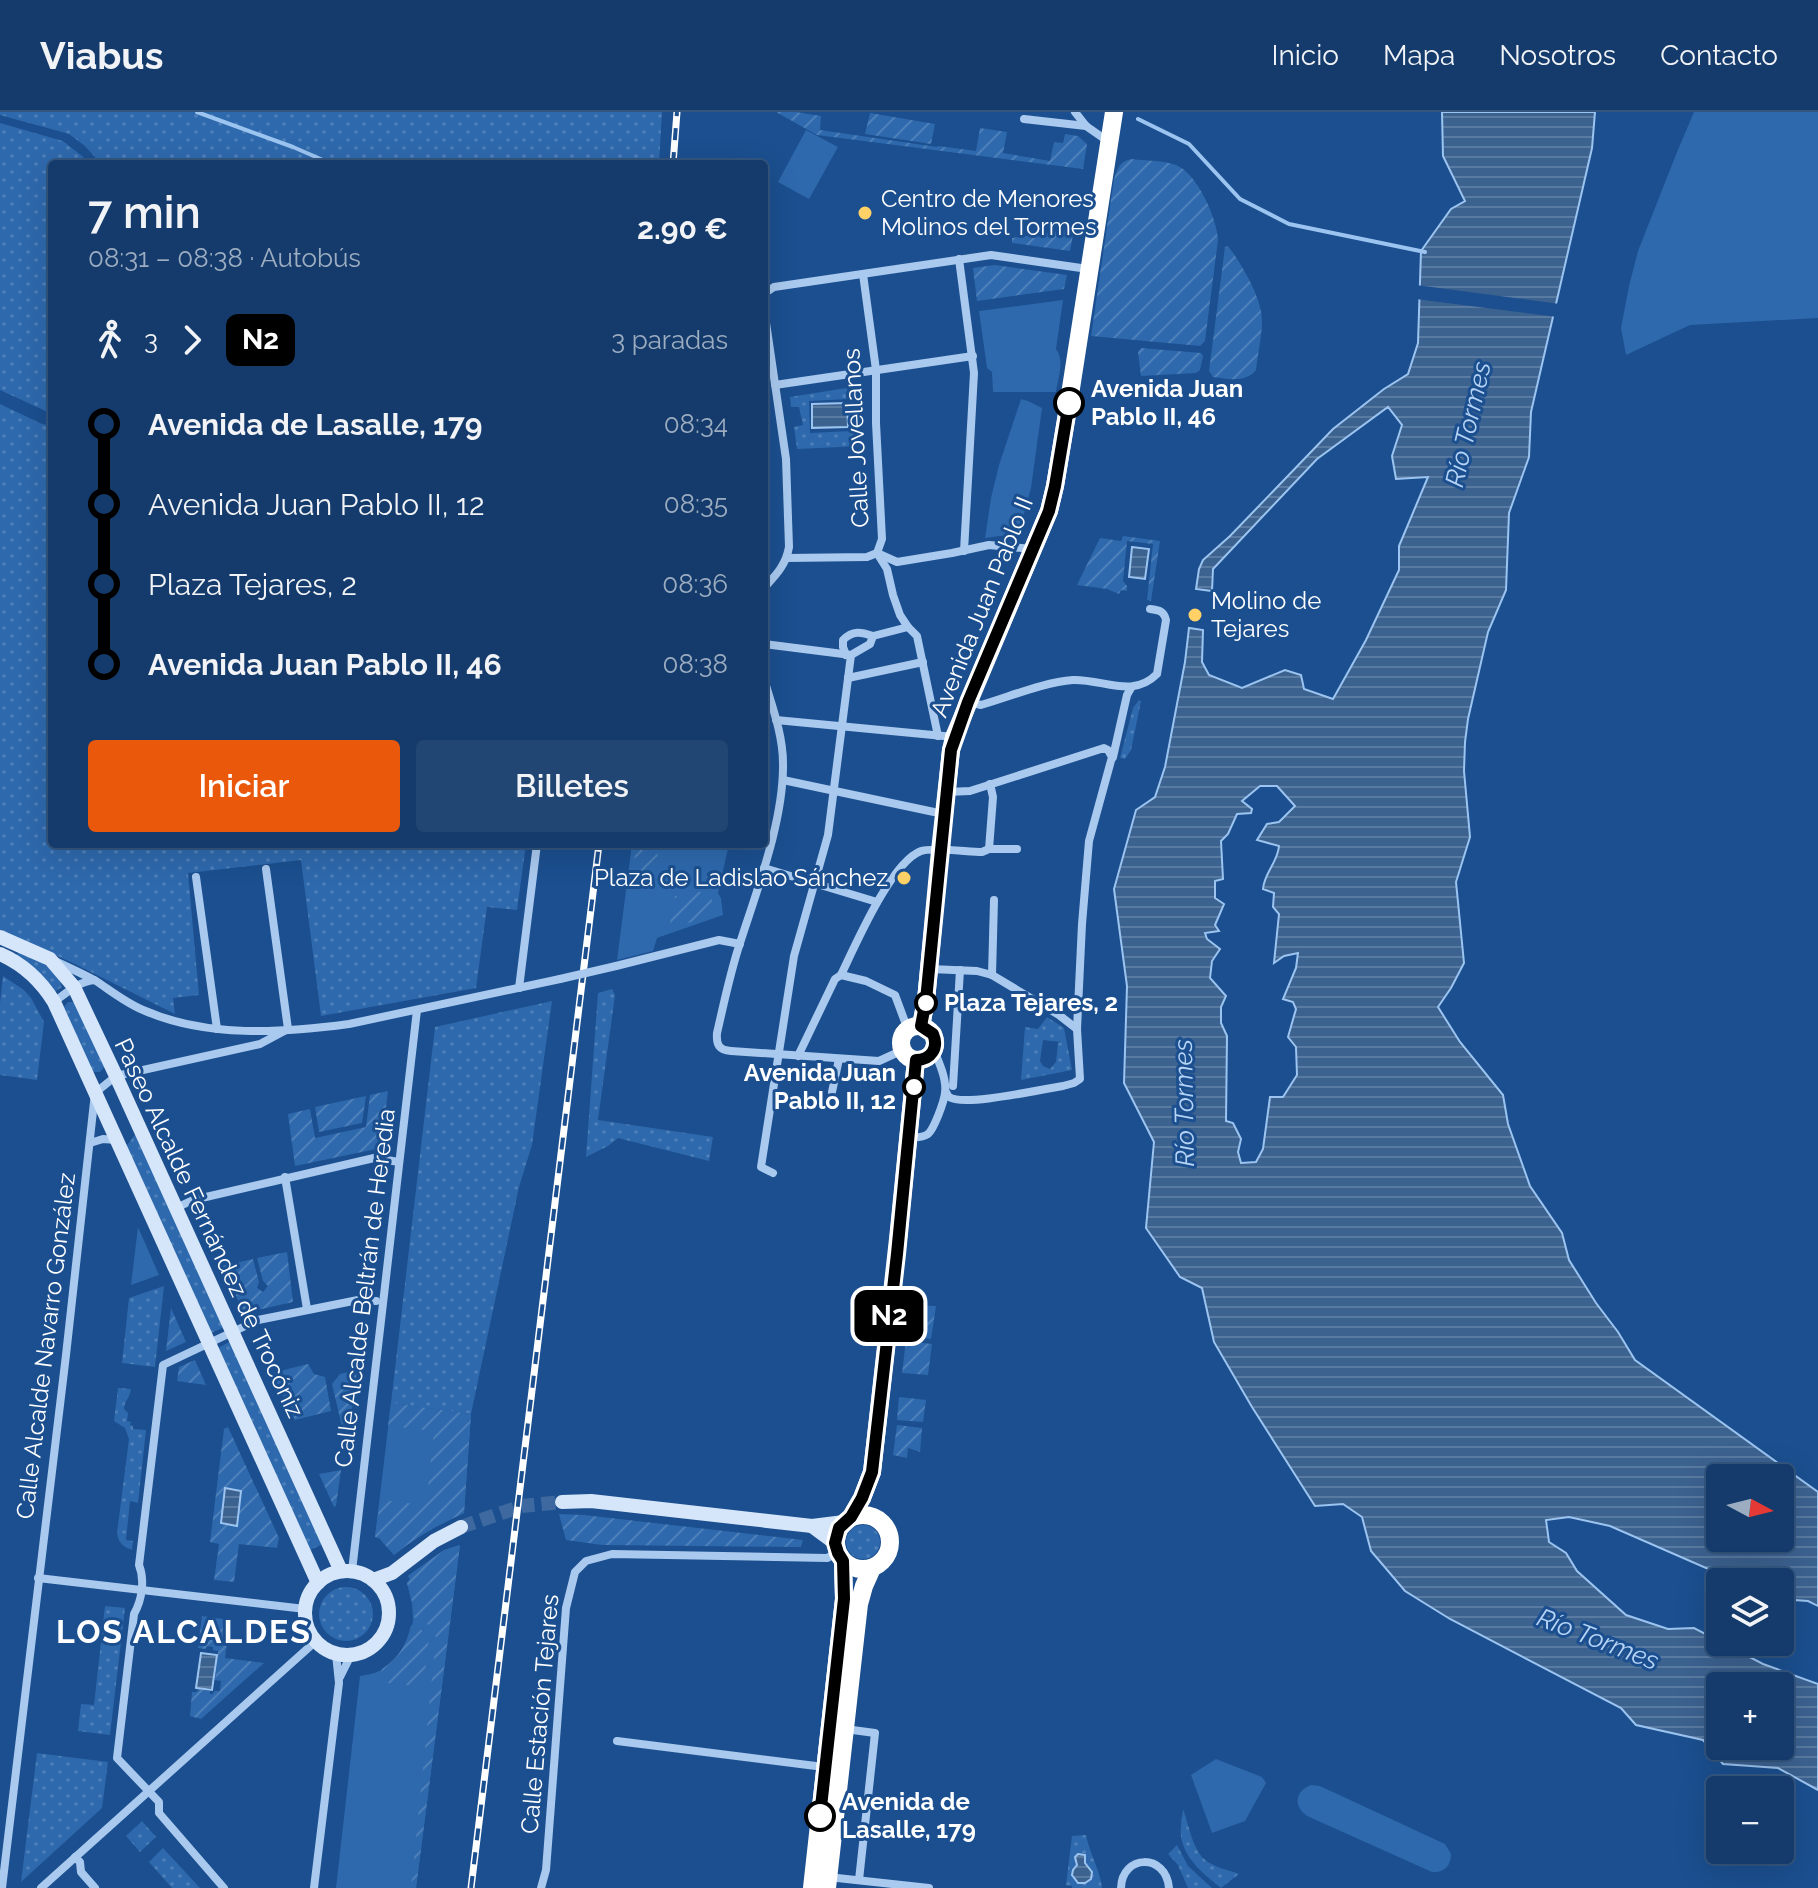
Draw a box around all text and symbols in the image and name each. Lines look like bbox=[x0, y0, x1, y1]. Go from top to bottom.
text: Viabus bbox=[40, 33, 164, 78]
text: Inicio bbox=[1271, 39, 1339, 72]
text: Mapa bbox=[1383, 39, 1455, 72]
text: Nosotros bbox=[1499, 39, 1616, 72]
text: Contacto bbox=[1660, 39, 1778, 72]
place label: Centro de Menores Molinos del Tormes bbox=[881, 184, 1097, 241]
text: 7 min bbox=[88, 187, 201, 238]
marker: Centro de Menores Molinos del Tormes bbox=[856, 204, 874, 222]
text: 2.90 € bbox=[637, 211, 728, 246]
text: 08:31 – 08:38 · Autobús bbox=[88, 243, 361, 273]
icon: walk bbox=[88, 318, 132, 362]
icon: forward bbox=[170, 318, 214, 362]
text: N2 bbox=[242, 323, 279, 356]
text: 3 bbox=[144, 325, 158, 355]
text: 3 paradas bbox=[611, 325, 728, 355]
street label: Calle Jovellanos bbox=[836, 347, 875, 529]
water label: Río Tormes bbox=[1439, 359, 1497, 489]
place label: Avenida Juan Pablo II, 46 bbox=[1091, 374, 1243, 431]
marker: Avenida Juan Pablo II, 46 bbox=[1054, 388, 1084, 418]
text: Avenida de Lasalle, 179 bbox=[148, 407, 482, 442]
text: 08:34 bbox=[664, 409, 728, 439]
text: Avenida Juan Pablo II, 12 bbox=[148, 487, 485, 522]
text: 08:35 bbox=[664, 489, 728, 519]
street label: Avenida Juan Pablo II bbox=[924, 492, 1039, 721]
text: Plaza Tejares, 2 bbox=[148, 567, 357, 602]
text: 08:36 bbox=[662, 569, 728, 599]
place label: Molino de Tejares bbox=[1211, 586, 1321, 643]
marker: Molino de Tejares bbox=[1186, 606, 1204, 624]
text: Avenida Juan Pablo II, 46 bbox=[148, 647, 502, 682]
text: 08:38 bbox=[662, 649, 728, 679]
button: Iniciar bbox=[88, 740, 400, 832]
button: Billetes bbox=[416, 740, 728, 832]
place label: Plaza de Ladislao Sánchez bbox=[594, 863, 888, 892]
marker: Plaza de Ladislao Sánchez bbox=[895, 869, 913, 887]
place label: Plaza Tejares, 2 bbox=[944, 988, 1118, 1017]
marker: Plaza Tejares, 2 bbox=[915, 992, 937, 1014]
street label: Paseo Alcalde Fernández de Trocóniz bbox=[109, 1034, 310, 1422]
water label: Río Tormes bbox=[1168, 1039, 1200, 1167]
place label: Avenida Juan Pablo II, 12 bbox=[744, 1058, 896, 1115]
marker: Avenida Juan Pablo II, 12 bbox=[903, 1076, 925, 1098]
street label: Calle Alcalde Beltrán de Heredia bbox=[328, 1107, 401, 1469]
street label: Calle Alcalde Navarro González bbox=[10, 1171, 81, 1521]
line badge: N2 bbox=[853, 1290, 925, 1342]
text: N2 bbox=[870, 1299, 908, 1332]
north arrow bbox=[1706, 1464, 1794, 1552]
map controls bbox=[1706, 1464, 1794, 1864]
button: layers bbox=[1706, 1568, 1794, 1656]
street label: Calle Estación Tejares bbox=[515, 1593, 564, 1835]
water label: Río Tormes bbox=[1533, 1602, 1663, 1676]
district label: LOS ALCALDES bbox=[56, 1613, 312, 1650]
button: + bbox=[1706, 1672, 1794, 1760]
button: − bbox=[1706, 1776, 1794, 1864]
place label: Avenida de Lasalle, 179 bbox=[842, 1787, 976, 1844]
marker: Avenida de Lasalle, 179 bbox=[805, 1801, 835, 1831]

